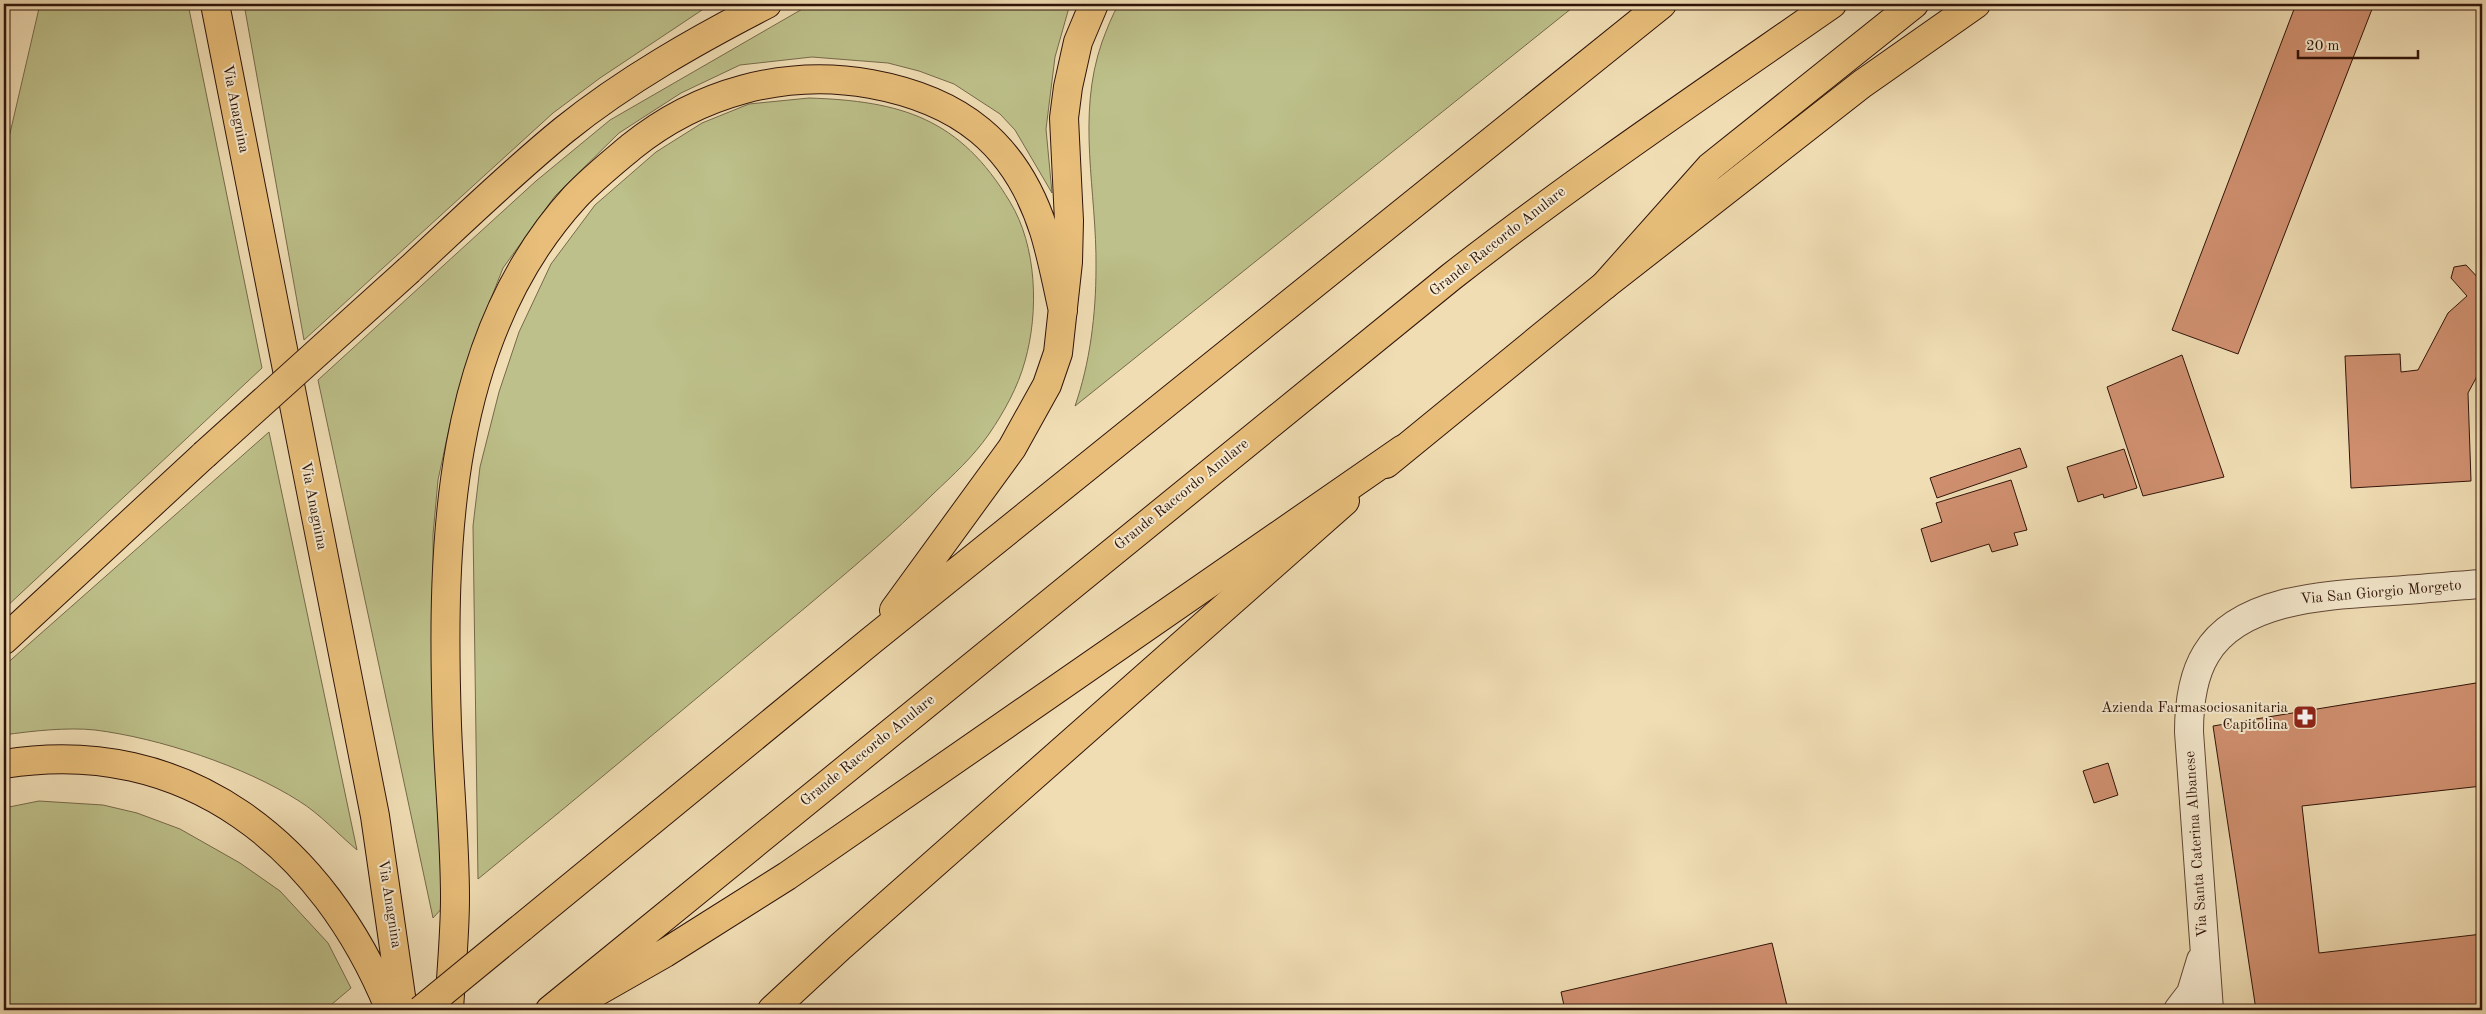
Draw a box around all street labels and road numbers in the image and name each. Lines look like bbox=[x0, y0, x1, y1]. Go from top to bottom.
street label: Via Anagnina bbox=[219, 64, 251, 155]
street label: Grande Raccordo Anulare bbox=[1427, 184, 1569, 300]
street label: Grande Raccordo Anulare bbox=[1112, 436, 1252, 554]
street label: Via Anagnina bbox=[297, 461, 329, 552]
street label: Via San Giorgio Morgeto bbox=[2300, 578, 2462, 608]
street label: Grande Raccordo Anulare bbox=[798, 692, 938, 810]
street label: Via Santa Caterina Albanese bbox=[2183, 750, 2211, 938]
street label: Via Anagnina bbox=[375, 859, 403, 950]

